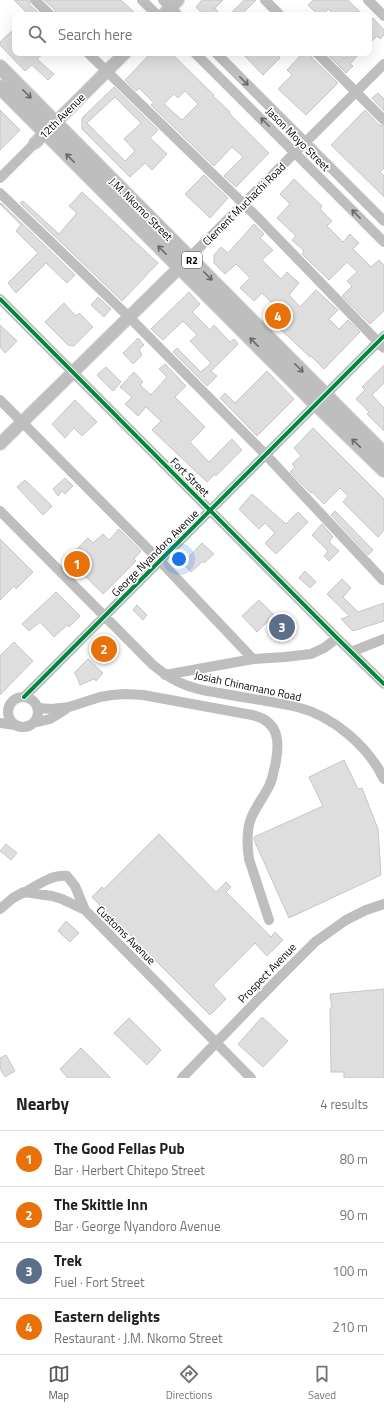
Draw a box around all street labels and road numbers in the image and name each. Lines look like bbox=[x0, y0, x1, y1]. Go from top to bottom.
street label: 12th Avenue bbox=[36, 89, 89, 142]
street label: Jason Moyo Street bbox=[262, 103, 334, 175]
street label: Clement Muchachi Road bbox=[199, 159, 289, 249]
street label: J.M. Nkomo Street bbox=[106, 174, 176, 244]
road number: R2 bbox=[182, 252, 202, 268]
street label: Fort Street bbox=[167, 454, 213, 500]
street label: George Nyandoro Avenue bbox=[108, 505, 203, 600]
street label: Josiah Chinamano Road bbox=[193, 667, 303, 705]
street label: Customs Avenue bbox=[93, 902, 159, 968]
street label: Prospect Avenue bbox=[234, 939, 300, 1007]

